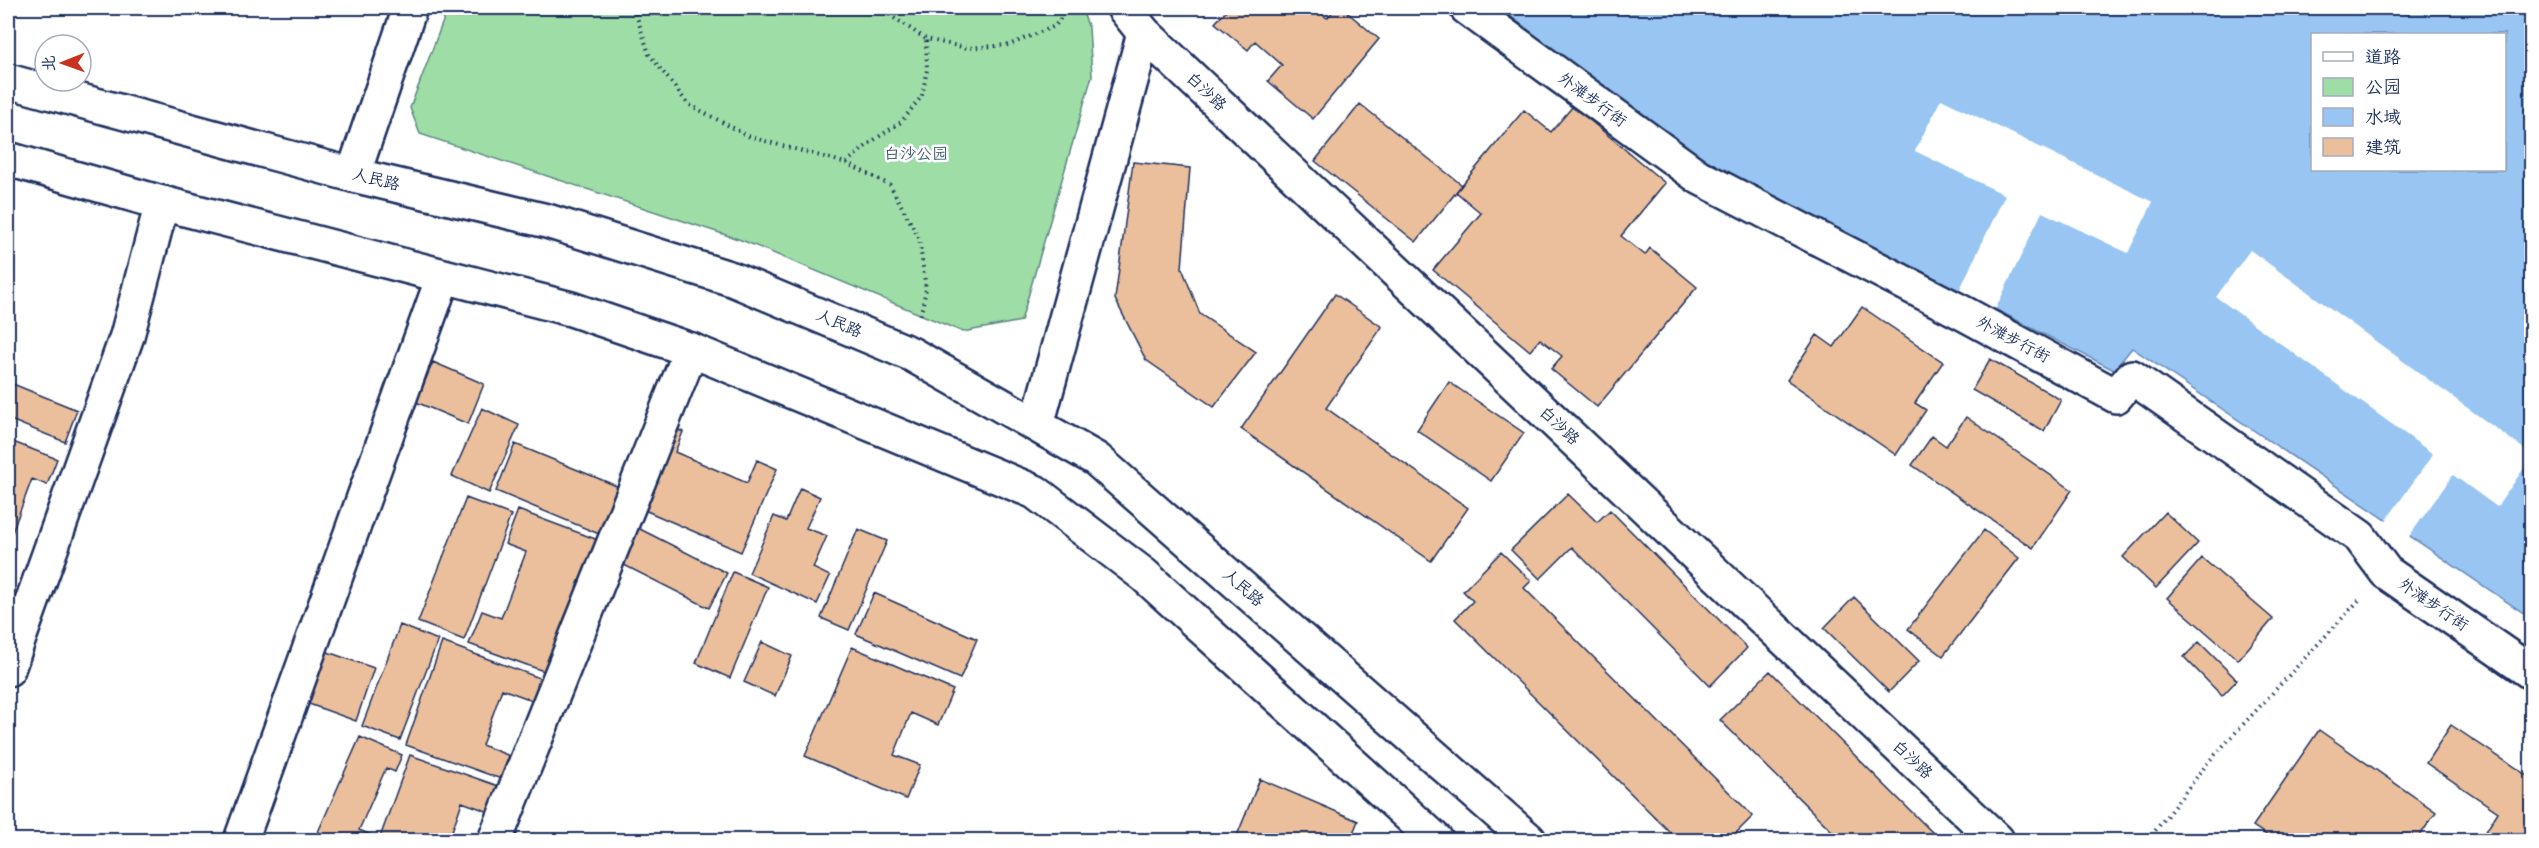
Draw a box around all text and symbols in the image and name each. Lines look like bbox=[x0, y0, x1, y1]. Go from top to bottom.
north arrow bbox=[33, 33, 93, 93]
legend bbox=[2311, 33, 2506, 171]
text: 道路 bbox=[2365, 47, 2401, 68]
text: 北 bbox=[40, 55, 59, 71]
street label: 白沙路 bbox=[1182, 69, 1230, 115]
street label: 外滩步行街 bbox=[1554, 69, 1630, 131]
text: 公园 bbox=[2365, 77, 2401, 98]
text: 水域 bbox=[2365, 107, 2401, 128]
text: 建筑 bbox=[2365, 137, 2401, 158]
park label: 白沙公园 bbox=[884, 145, 948, 164]
street label: 人民路 bbox=[350, 165, 402, 195]
street label: 人民路 bbox=[813, 306, 865, 342]
street label: 外滩步行街 bbox=[1973, 313, 2053, 367]
street label: 白沙路 bbox=[1535, 403, 1583, 449]
street label: 人民路 bbox=[1219, 565, 1267, 611]
street label: 外滩步行街 bbox=[2395, 575, 2471, 635]
street label: 白沙路 bbox=[1888, 737, 1936, 783]

